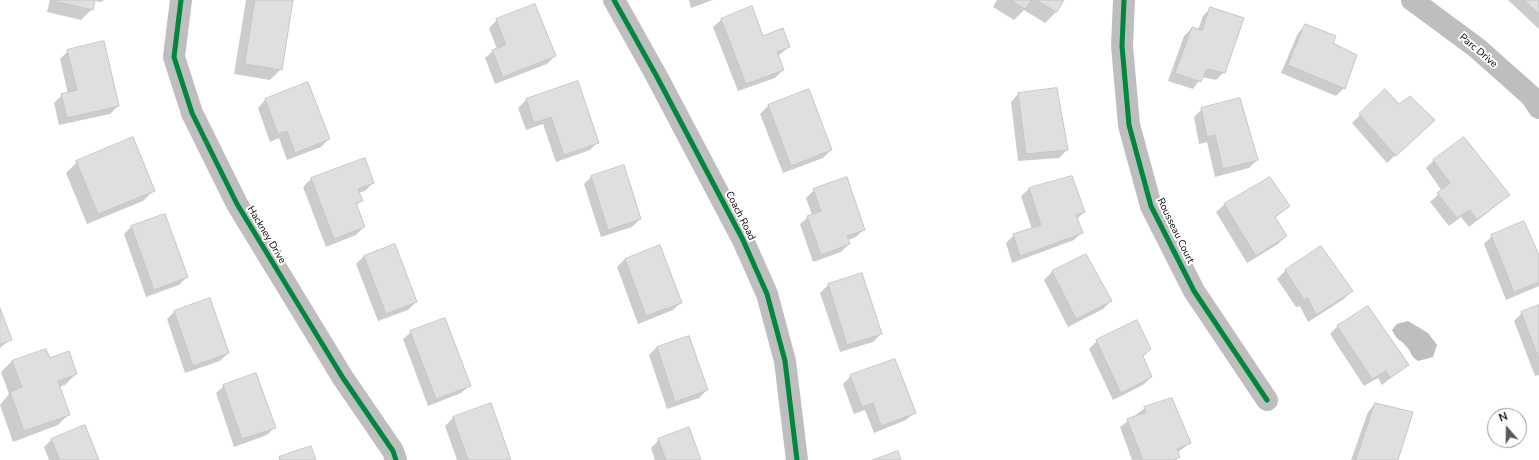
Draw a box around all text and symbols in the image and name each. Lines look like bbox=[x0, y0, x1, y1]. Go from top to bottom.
street label: Parc Drive bbox=[1457, 32, 1499, 70]
street label: Coach Road bbox=[723, 189, 757, 243]
street label: Rousseau Court bbox=[1154, 196, 1196, 266]
street label: Hackney Drive bbox=[244, 204, 288, 266]
north arrow bbox=[1487, 408, 1527, 448]
text: N bbox=[1497, 409, 1509, 426]

